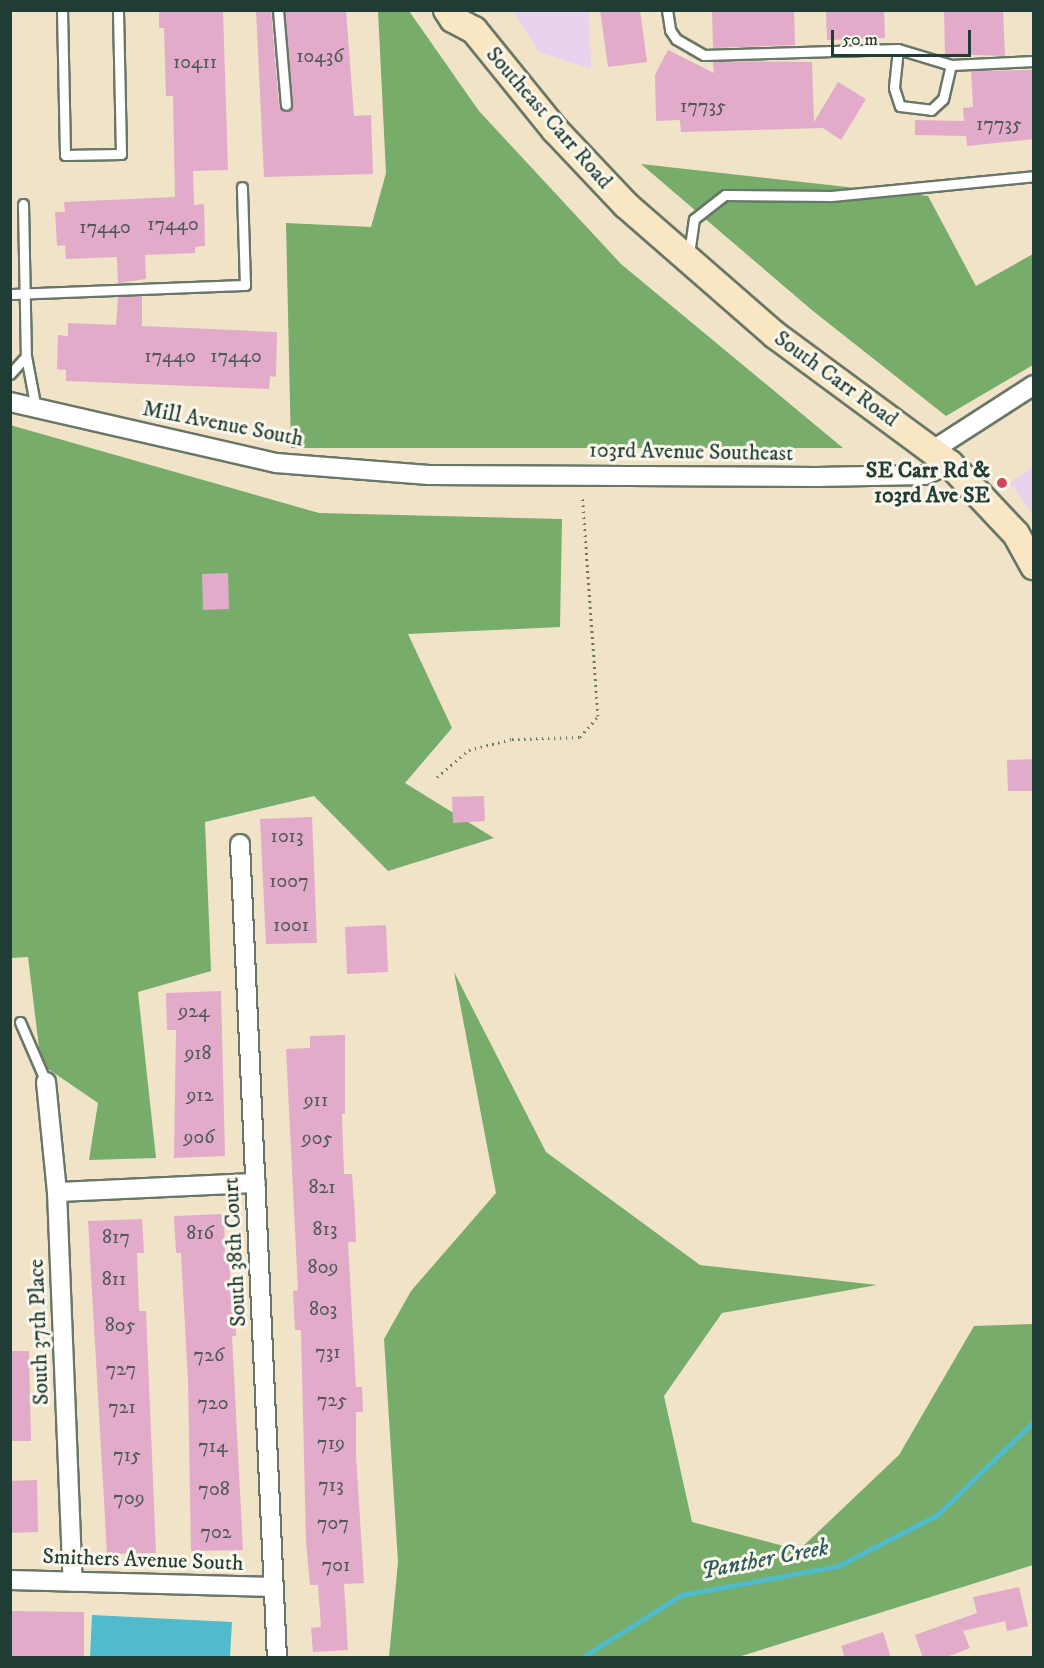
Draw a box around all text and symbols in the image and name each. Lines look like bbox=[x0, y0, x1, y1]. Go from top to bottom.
scale bar bbox=[834, 18, 974, 56]
text: 50 m bbox=[842, 29, 878, 51]
street label: Southeast Carr Road bbox=[480, 42, 618, 194]
house number: 10436 bbox=[296, 44, 344, 68]
house number: 10411 bbox=[173, 50, 217, 74]
house number: 17735 bbox=[680, 94, 726, 118]
house number: 17735 bbox=[976, 112, 1022, 136]
house number: 17440 bbox=[147, 212, 199, 236]
house number: 17440 bbox=[79, 215, 131, 239]
street label: South Carr Road bbox=[769, 325, 903, 433]
house number: 17440 bbox=[144, 344, 196, 368]
house number: 17440 bbox=[210, 344, 262, 368]
street label: Mill Avenue South bbox=[140, 395, 306, 453]
street label: 103rd Avenue Southeast bbox=[589, 437, 793, 467]
place label: SE Carr Rd & 103rd Ave SE bbox=[866, 457, 990, 508]
marker: SE Carr Rd & 103rd Ave SE bbox=[995, 476, 1009, 490]
house number: 1013 bbox=[271, 824, 303, 848]
house number: 1007 bbox=[269, 869, 309, 893]
house number: 1001 bbox=[273, 913, 309, 937]
house number: 924 bbox=[178, 999, 210, 1023]
house number: 918 bbox=[184, 1041, 212, 1065]
house number: 912 bbox=[186, 1083, 214, 1107]
house number: 911 bbox=[304, 1088, 328, 1112]
house number: 906 bbox=[183, 1125, 215, 1149]
house number: 905 bbox=[302, 1126, 332, 1150]
house number: 821 bbox=[308, 1175, 336, 1199]
street label: South 38th Court bbox=[218, 1176, 252, 1328]
house number: 813 bbox=[313, 1217, 337, 1241]
house number: 816 bbox=[186, 1221, 214, 1245]
house number: 817 bbox=[102, 1225, 130, 1249]
house number: 809 bbox=[308, 1255, 338, 1279]
street label: South 37th Place bbox=[23, 1258, 55, 1406]
house number: 811 bbox=[102, 1267, 126, 1291]
house number: 803 bbox=[309, 1297, 337, 1321]
house number: 805 bbox=[105, 1313, 135, 1337]
house number: 731 bbox=[315, 1340, 341, 1364]
house number: 726 bbox=[194, 1343, 224, 1367]
house number: 727 bbox=[106, 1357, 136, 1381]
house number: 725 bbox=[317, 1388, 347, 1412]
house number: 720 bbox=[197, 1391, 229, 1415]
house number: 721 bbox=[108, 1395, 136, 1419]
house number: 719 bbox=[317, 1431, 345, 1455]
house number: 714 bbox=[198, 1434, 228, 1458]
house number: 715 bbox=[113, 1443, 141, 1467]
house number: 713 bbox=[318, 1473, 344, 1497]
house number: 708 bbox=[198, 1477, 230, 1501]
house number: 709 bbox=[113, 1486, 145, 1510]
house number: 707 bbox=[317, 1511, 349, 1535]
house number: 702 bbox=[200, 1520, 232, 1544]
water label: Panther Creek bbox=[699, 1534, 831, 1586]
street label: Smithers Avenue South bbox=[42, 1543, 244, 1577]
house number: 701 bbox=[322, 1553, 350, 1577]

